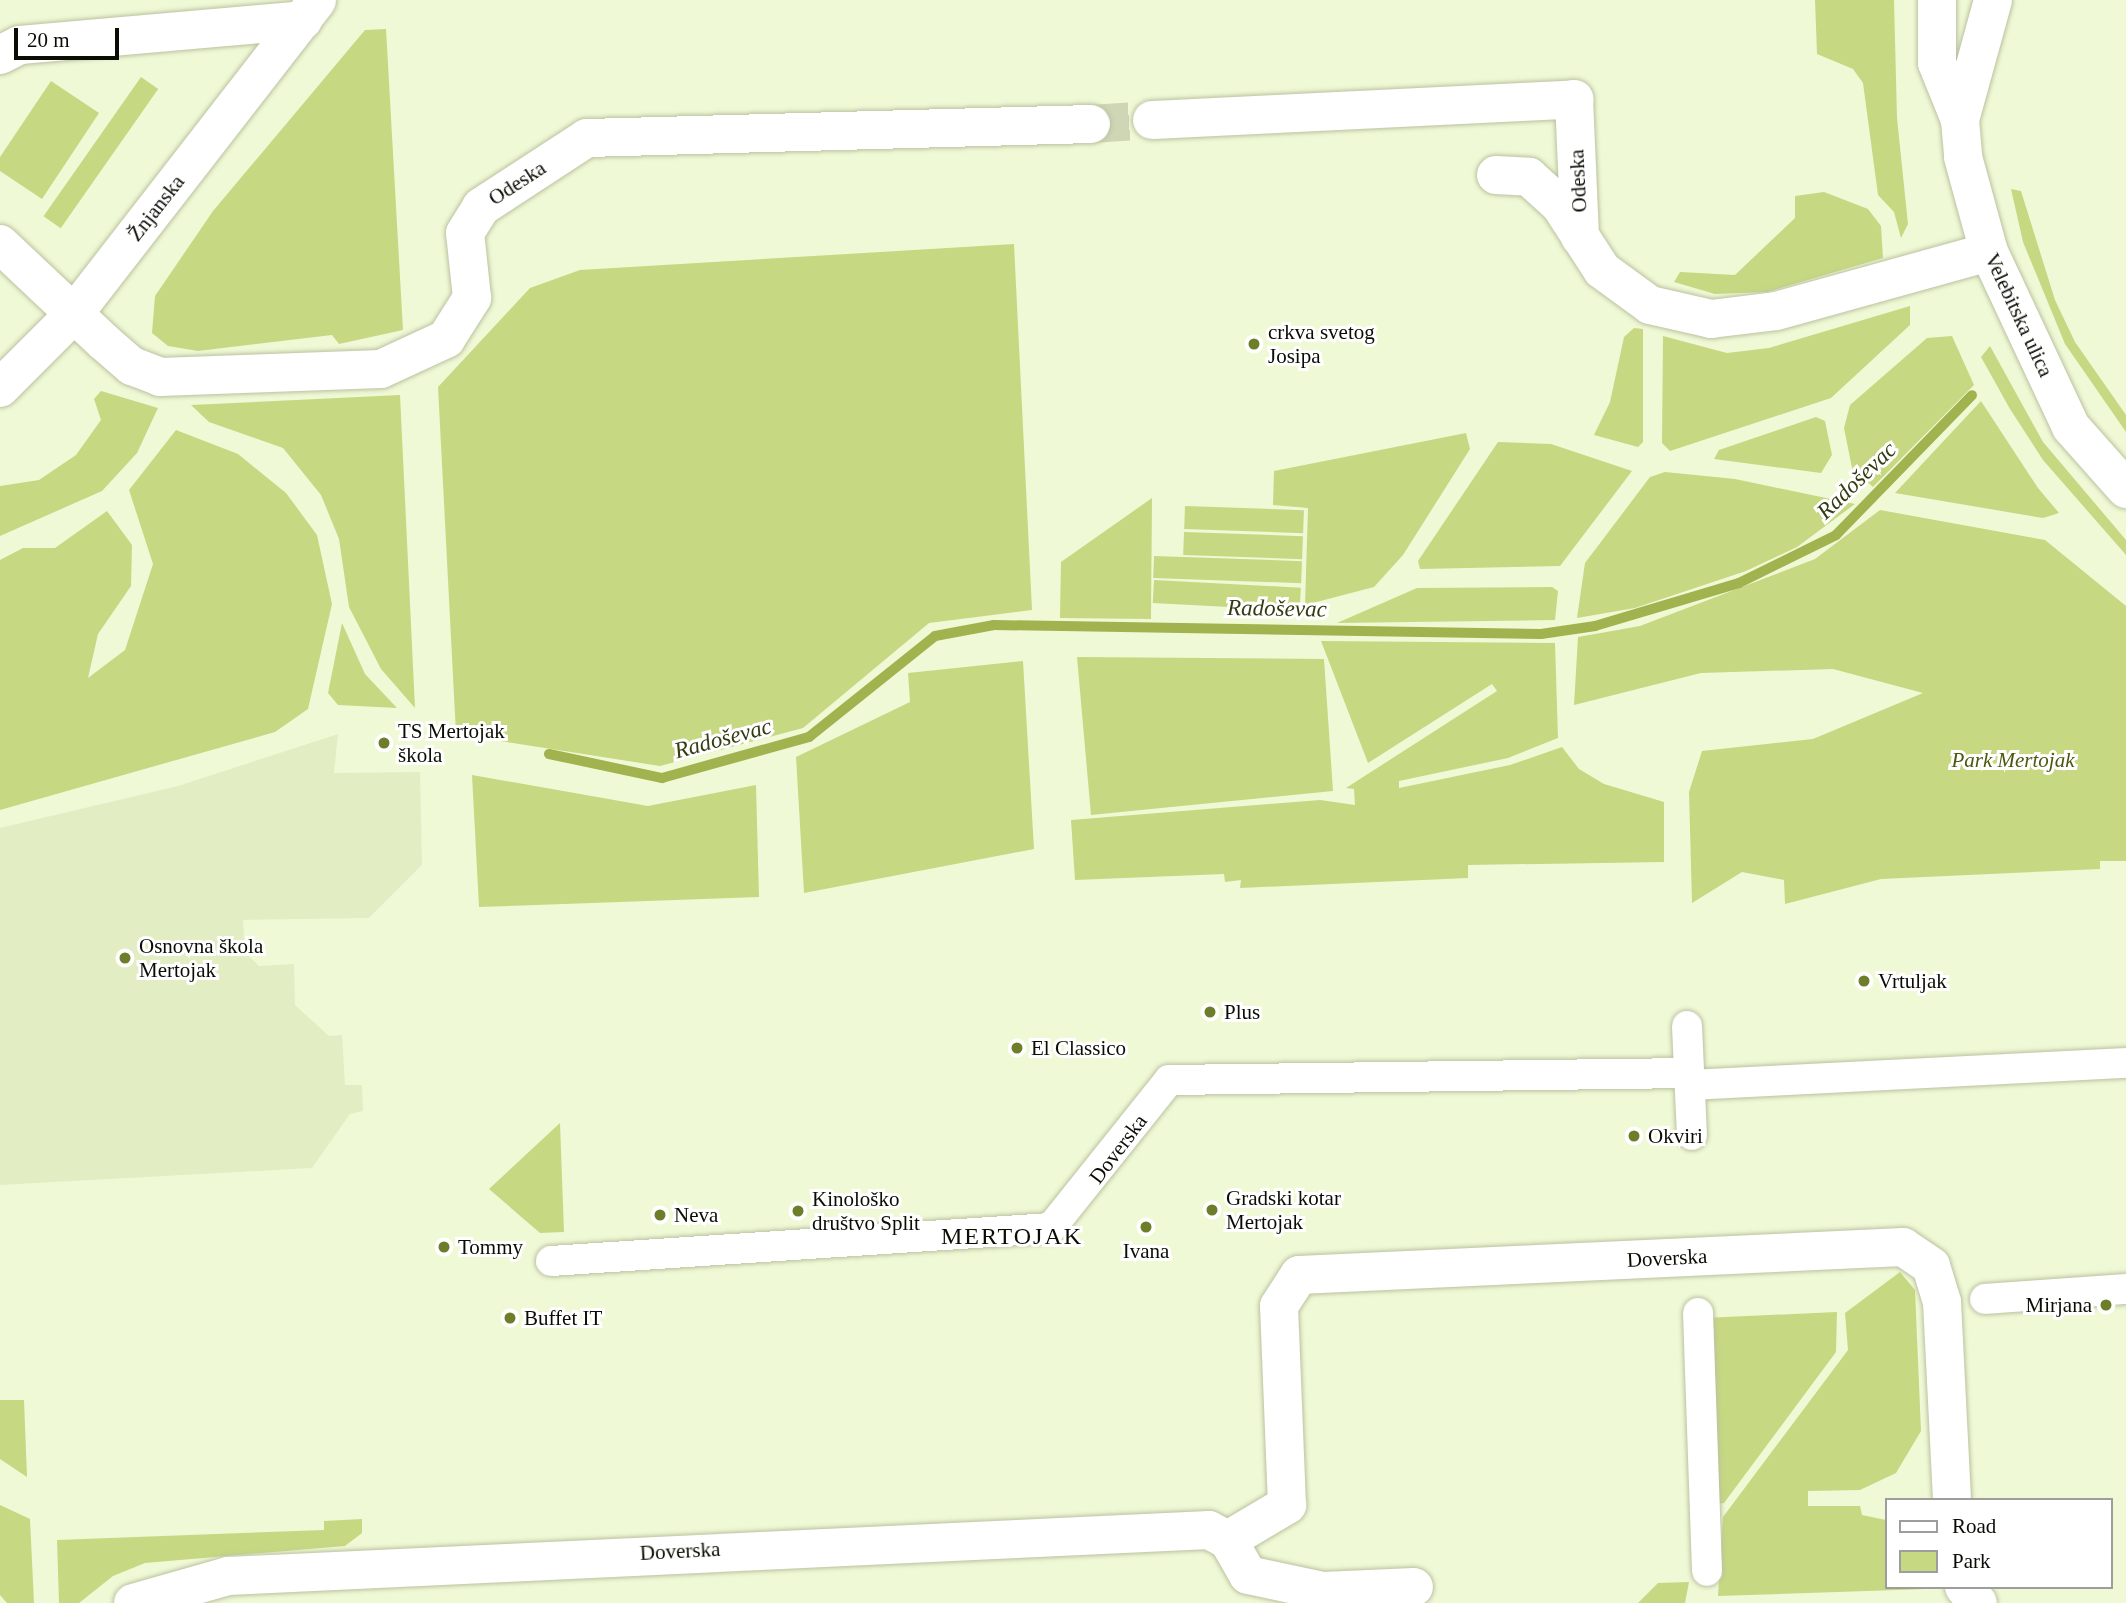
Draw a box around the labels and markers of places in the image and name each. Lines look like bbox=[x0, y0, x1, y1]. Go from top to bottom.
place label: crkva svetog Josipa bbox=[1268, 319, 1375, 369]
marker: crkva svetog Josipa bbox=[1246, 336, 1262, 352]
place label: TS Mertojak škola bbox=[398, 718, 505, 768]
marker: TS Mertojak škola bbox=[376, 735, 392, 751]
place label: Osnovna škola Mertojak bbox=[139, 933, 263, 983]
marker: Osnovna škola Mertojak bbox=[117, 950, 133, 966]
place label: Vrtuljak bbox=[1878, 968, 1947, 994]
marker: Vrtuljak bbox=[1856, 973, 1872, 989]
place label: Plus bbox=[1224, 999, 1260, 1025]
marker: Plus bbox=[1202, 1004, 1218, 1020]
place label: El Classico bbox=[1031, 1035, 1126, 1061]
marker: El Classico bbox=[1009, 1040, 1025, 1056]
place label: Okviri bbox=[1648, 1123, 1703, 1149]
marker: Okviri bbox=[1626, 1128, 1642, 1144]
place label: Gradski kotar Mertojak bbox=[1226, 1185, 1341, 1235]
place label: Kinološko društvo Split bbox=[812, 1186, 920, 1236]
place label: Neva bbox=[674, 1202, 718, 1228]
marker: Gradski kotar Mertojak bbox=[1204, 1202, 1220, 1218]
marker: Kinološko društvo Split bbox=[790, 1203, 806, 1219]
marker: Neva bbox=[652, 1207, 668, 1223]
marker: Ivana bbox=[1138, 1219, 1154, 1235]
place label: Tommy bbox=[458, 1234, 523, 1260]
place label: Ivana bbox=[1123, 1238, 1169, 1264]
marker: Tommy bbox=[436, 1239, 452, 1255]
place label: Mirjana bbox=[2026, 1292, 2092, 1318]
marker: Mirjana bbox=[2098, 1297, 2114, 1313]
place label: Buffet IT bbox=[524, 1305, 602, 1331]
marker: Buffet IT bbox=[502, 1310, 518, 1326]

